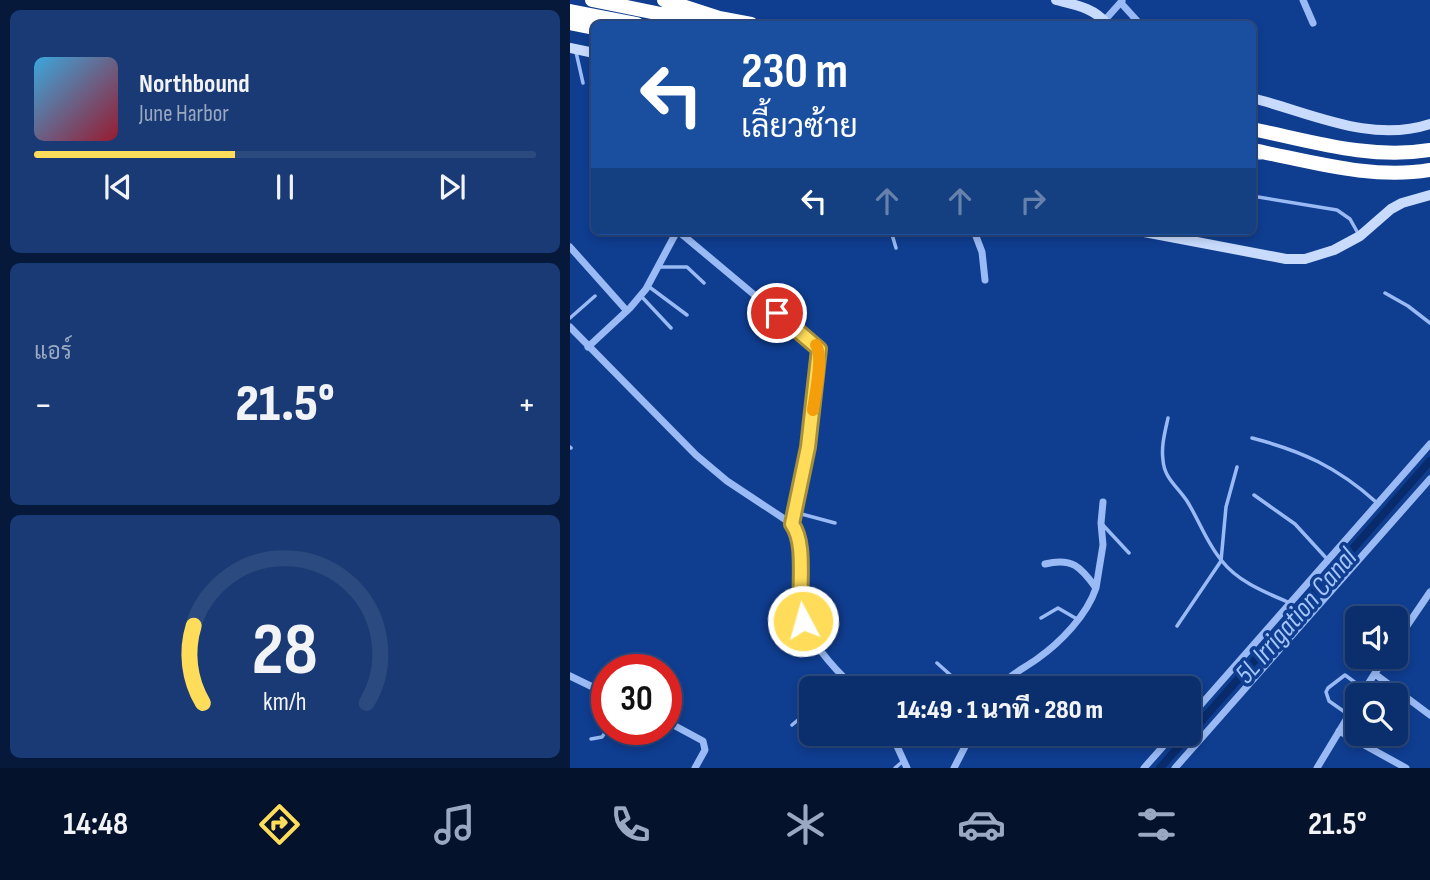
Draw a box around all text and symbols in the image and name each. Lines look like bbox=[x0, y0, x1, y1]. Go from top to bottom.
text: 230 m bbox=[741, 43, 848, 102]
icon: left bbox=[626, 49, 717, 140]
text: Northbound bbox=[139, 69, 250, 100]
text: June Harbor bbox=[139, 100, 229, 128]
text: เลี้ยวซ้าย bbox=[741, 108, 858, 147]
icon: previous bbox=[99, 168, 137, 206]
icon: pause bbox=[266, 168, 304, 206]
icon: next bbox=[433, 168, 471, 206]
icon: left bbox=[795, 182, 833, 220]
icon: ahead bbox=[868, 182, 906, 220]
icon: ahead bbox=[941, 182, 979, 220]
icon: right bbox=[1014, 182, 1052, 220]
pin bbox=[747, 283, 807, 343]
icon: arrive bbox=[758, 294, 796, 332]
text: แอร์ bbox=[34, 338, 72, 366]
text: 21.5° bbox=[235, 373, 335, 436]
text: − bbox=[34, 383, 53, 428]
text: + bbox=[517, 383, 536, 428]
water label: 5L Irrigation Canal bbox=[1228, 541, 1364, 690]
position arrow bbox=[766, 584, 840, 658]
map controls bbox=[1345, 606, 1408, 746]
button: sound bbox=[1345, 606, 1408, 669]
text: 28 bbox=[252, 607, 318, 695]
speed limit sign: 30 bbox=[591, 654, 682, 745]
button: search bbox=[1345, 683, 1408, 746]
text: km/h bbox=[263, 686, 307, 717]
text: 14:49 · 1 นาที · 280 m bbox=[897, 695, 1103, 726]
icon: directions bbox=[255, 800, 304, 849]
icon: music bbox=[430, 800, 479, 849]
icon: phone bbox=[606, 800, 655, 849]
icon: climate bbox=[781, 800, 830, 849]
icon: car bbox=[957, 800, 1006, 849]
icon: filters bbox=[1132, 800, 1181, 849]
text: 14:48 bbox=[63, 805, 128, 844]
text: 21.5° bbox=[1308, 805, 1367, 844]

